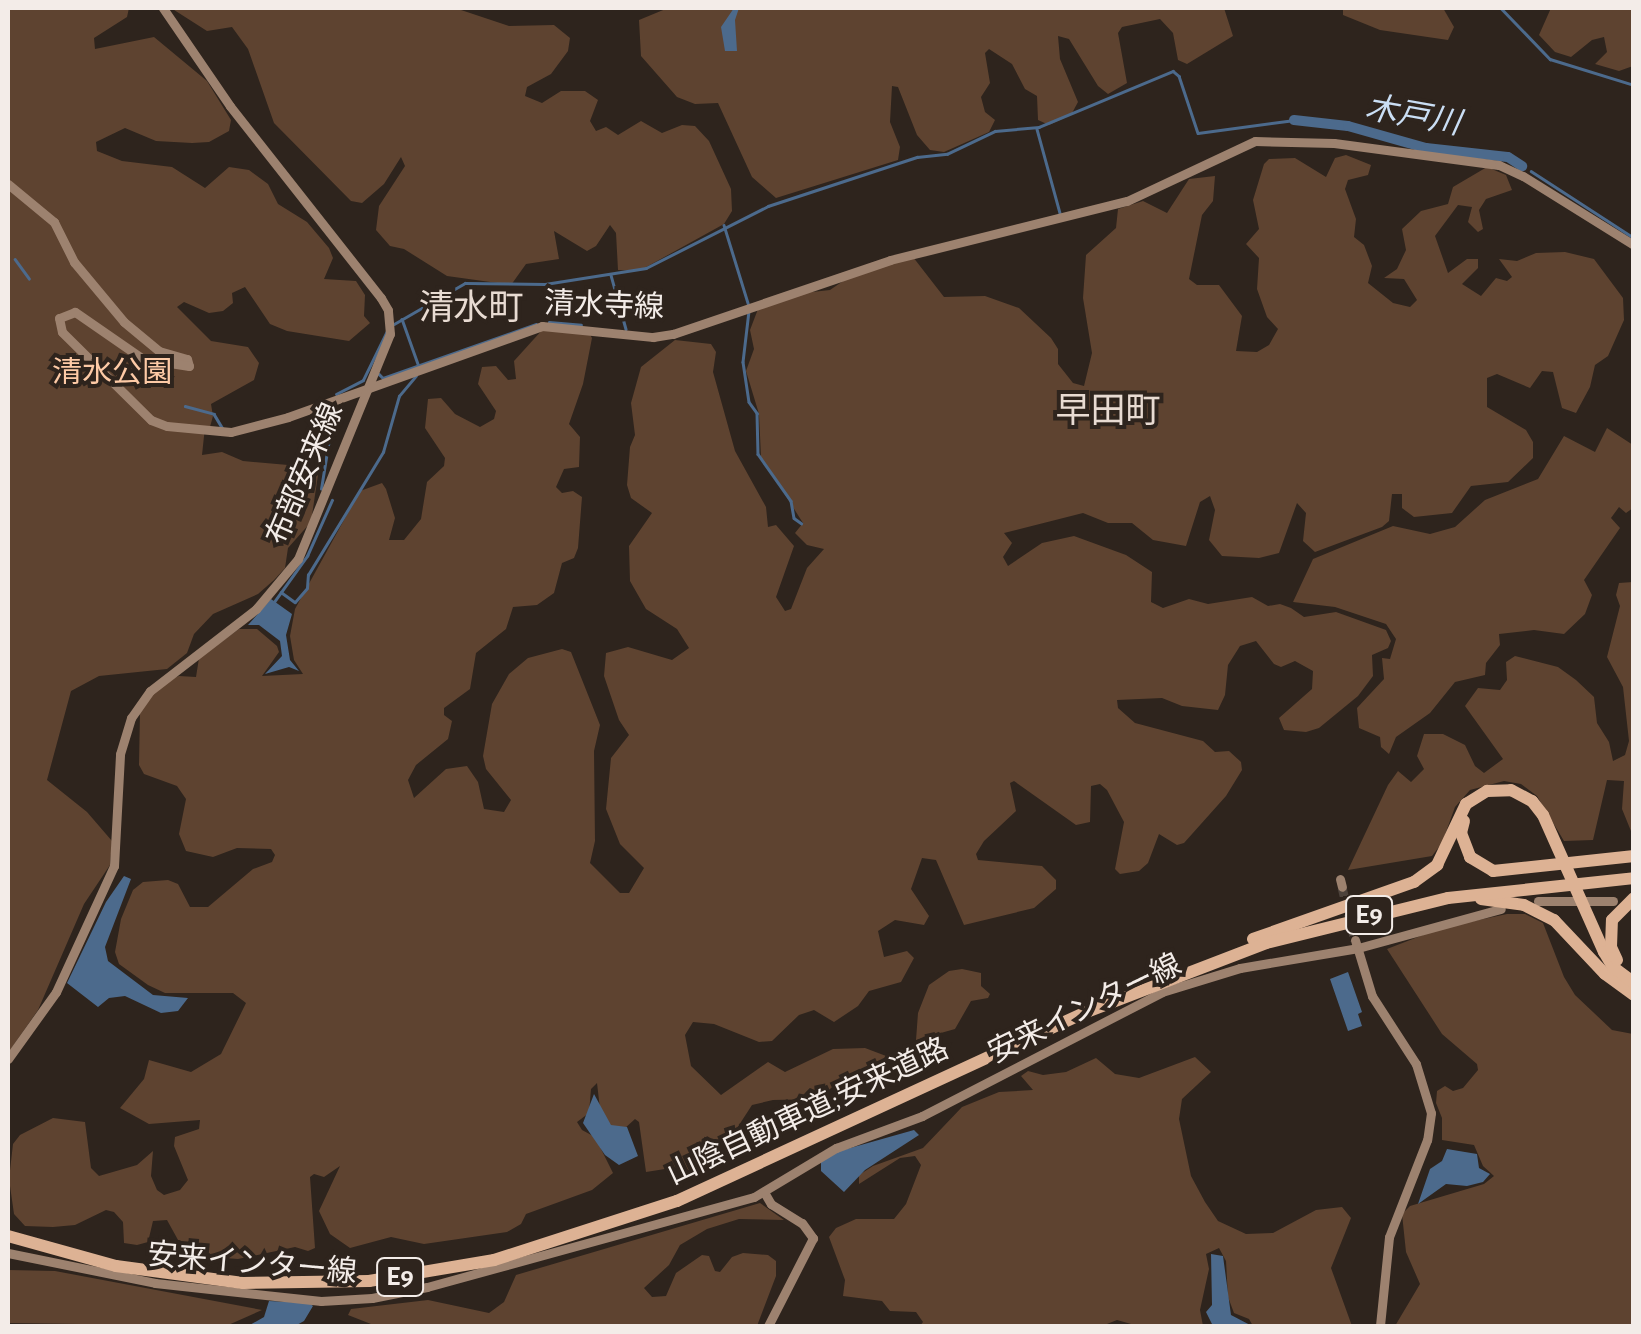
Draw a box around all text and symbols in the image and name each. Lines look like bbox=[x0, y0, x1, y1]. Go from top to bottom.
water label: 木戸川 bbox=[1362, 89, 1464, 143]
street label: 清水寺線 bbox=[543, 286, 665, 326]
district label: 清水町 bbox=[419, 288, 523, 330]
park label: 清水公園 bbox=[52, 355, 172, 391]
district label: 早田町 bbox=[1056, 391, 1160, 433]
street label: 布部安来線 bbox=[259, 398, 351, 550]
road number: E9 bbox=[1344, 892, 1394, 938]
street label: 安来インター線 bbox=[983, 947, 1187, 1071]
street label: 山陰自動車道;安来道路 bbox=[661, 1031, 955, 1193]
street label: 安来インター線 bbox=[146, 1237, 358, 1291]
road number: E9 bbox=[375, 1254, 425, 1300]

